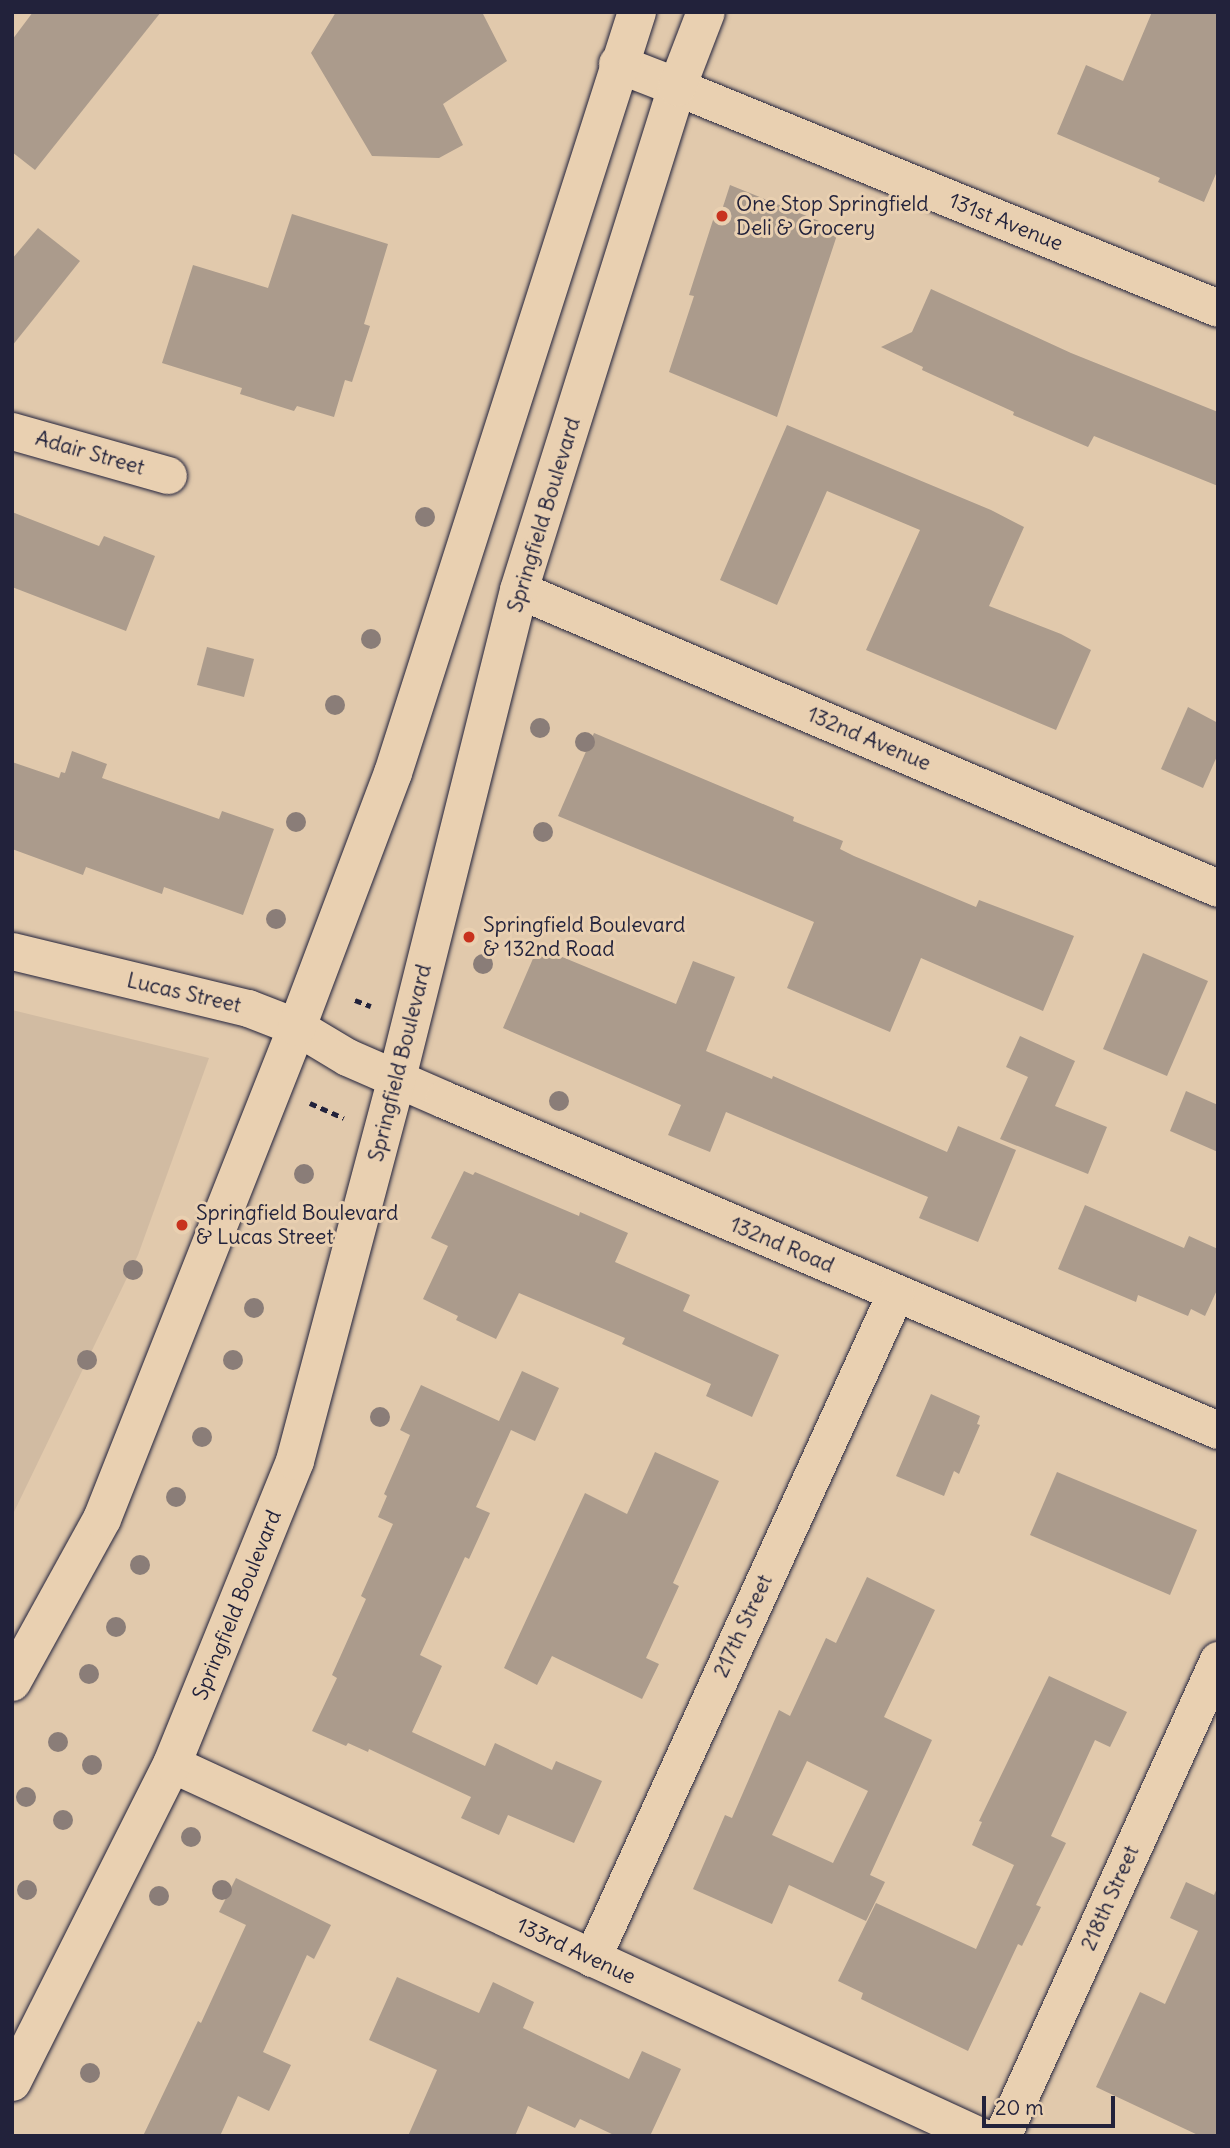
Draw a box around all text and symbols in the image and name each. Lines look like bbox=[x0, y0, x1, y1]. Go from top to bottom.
street label: 131st Avenue bbox=[945, 188, 1067, 256]
place label: One Stop Springfield Deli & Grocery bbox=[736, 191, 929, 241]
marker: One Stop Springfield Deli & Grocery bbox=[714, 208, 730, 224]
street label: Springfield Boulevard bbox=[502, 415, 586, 615]
street label: Adair Street bbox=[33, 425, 147, 481]
street label: 132nd Avenue bbox=[803, 702, 935, 776]
place label: Springfield Boulevard & 132nd Road bbox=[483, 912, 685, 962]
marker: Springfield Boulevard & 132nd Road bbox=[461, 929, 477, 945]
street label: Springfield Boulevard bbox=[363, 962, 437, 1164]
street label: Lucas Street bbox=[124, 968, 244, 1018]
place label: Springfield Boulevard & Lucas Street bbox=[196, 1200, 398, 1250]
street label: 132nd Road bbox=[726, 1212, 838, 1278]
marker: Springfield Boulevard & Lucas Street bbox=[174, 1217, 190, 1233]
street label: Springfield Boulevard bbox=[187, 1506, 287, 1704]
street label: 217th Street bbox=[708, 1571, 778, 1681]
street label: 218th Street bbox=[1076, 1842, 1144, 1954]
street label: 133rd Avenue bbox=[513, 1912, 639, 1990]
scale bar bbox=[985, 2082, 1118, 2126]
text: 20 m bbox=[995, 2094, 1044, 2121]

